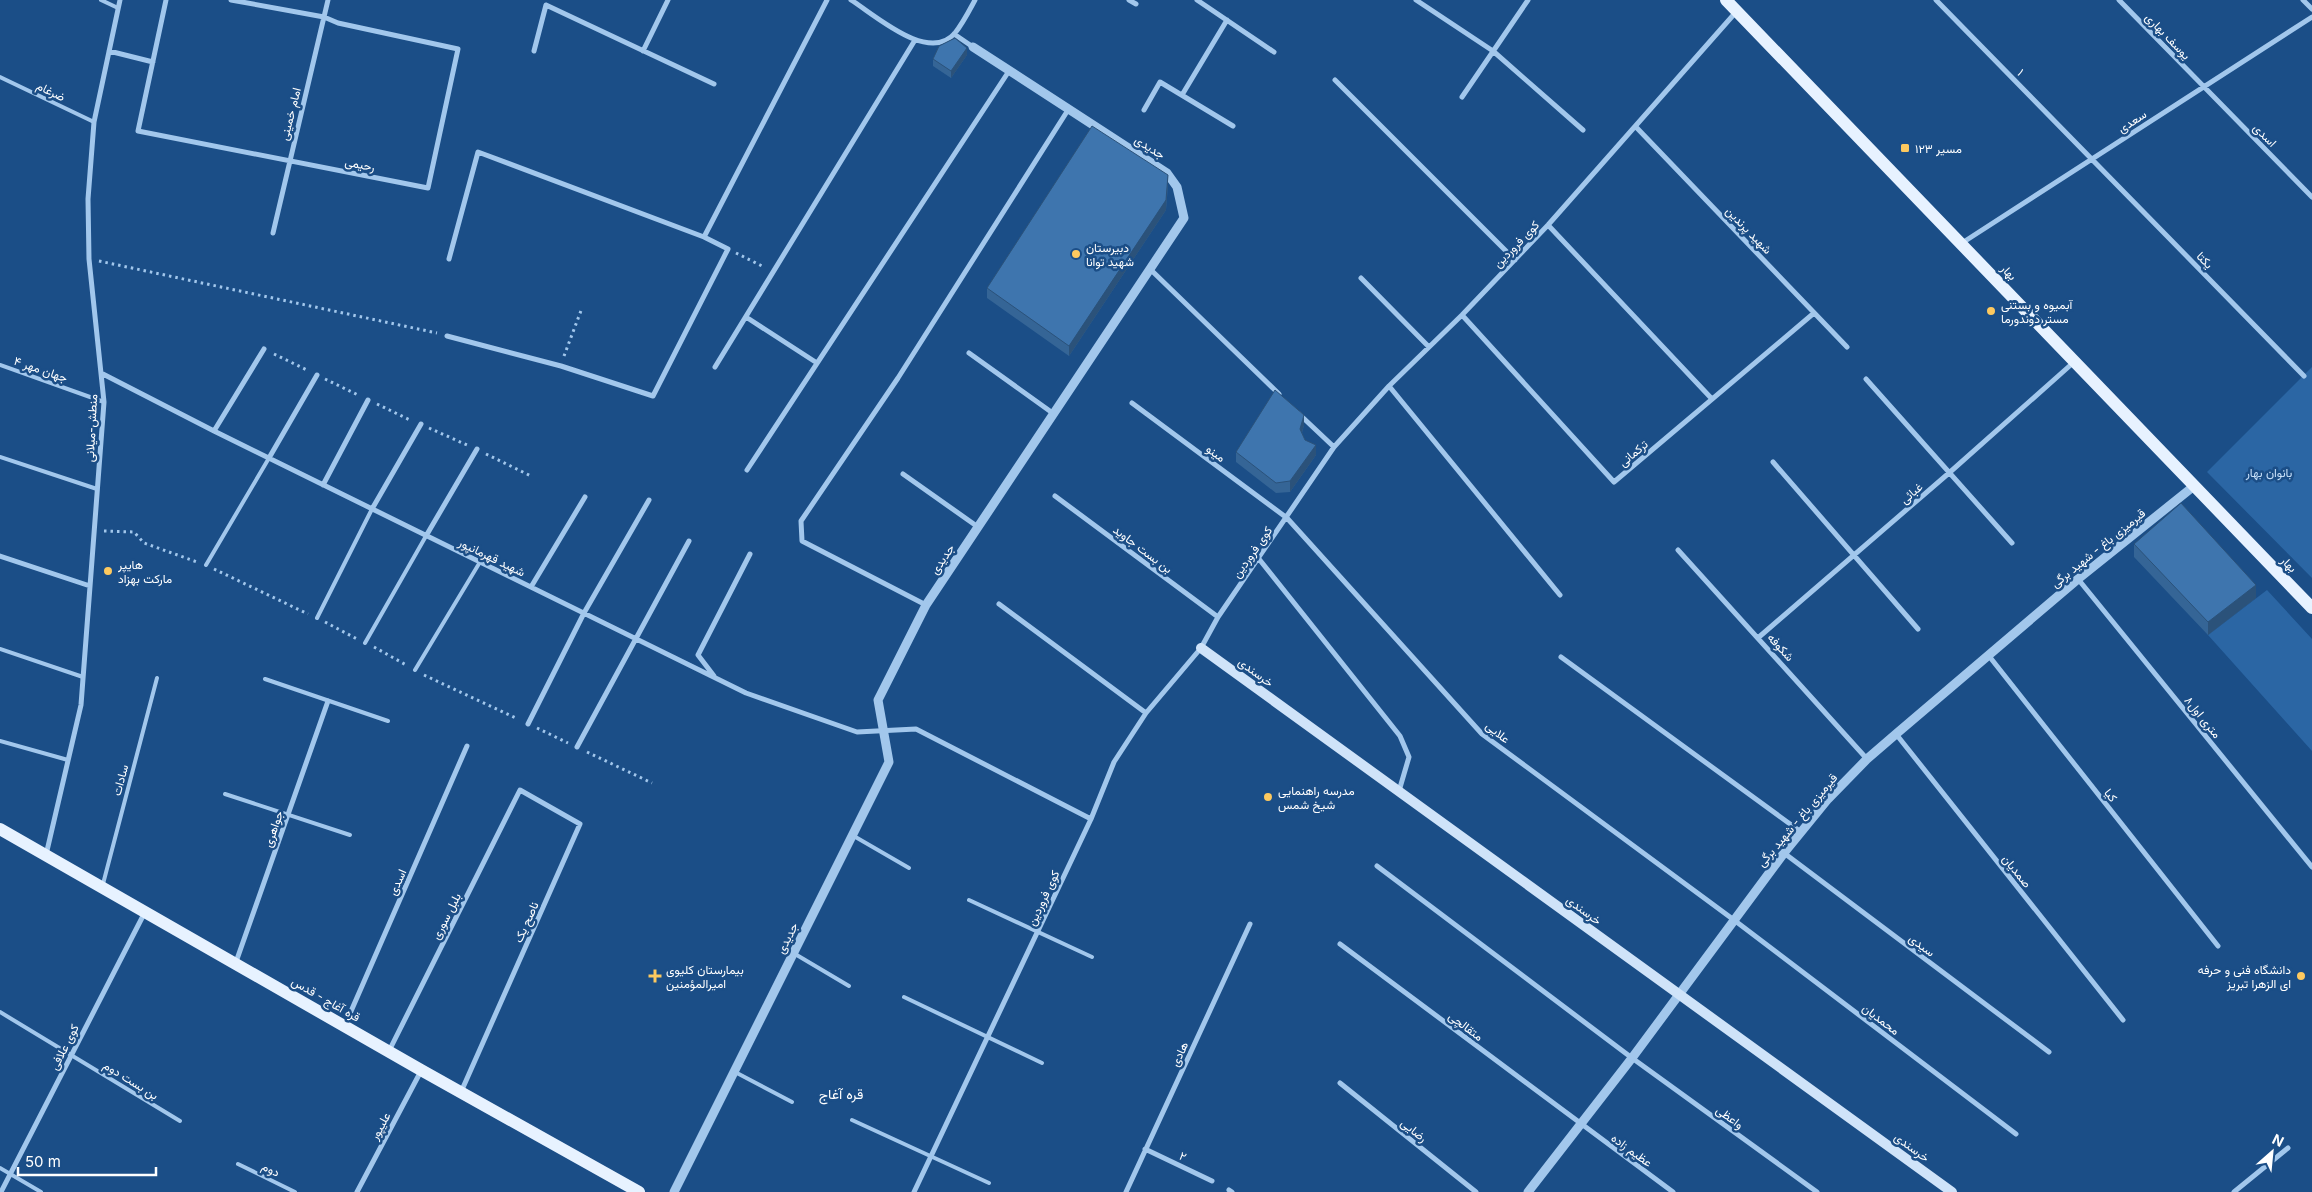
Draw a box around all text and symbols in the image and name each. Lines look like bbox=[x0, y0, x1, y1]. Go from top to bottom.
street label: یوسف بهاری bbox=[2141, 10, 2194, 63]
street label: ۱ bbox=[2014, 65, 2028, 79]
street label: ضرغام bbox=[34, 78, 68, 105]
street label: امام خمینی bbox=[276, 86, 305, 142]
street label: سعدی bbox=[2115, 106, 2150, 137]
street label: اسدی bbox=[2249, 120, 2280, 151]
street label: جدیدی bbox=[1131, 132, 1168, 163]
place label: مسیر ۱۲۳ bbox=[1915, 141, 1962, 157]
marker: مسیر ۱۲۳ bbox=[1899, 142, 1911, 154]
street label: رحیمی bbox=[343, 154, 376, 175]
street label: شهید پرندین bbox=[1722, 203, 1775, 258]
street label: کوی فروردین bbox=[1490, 217, 1543, 271]
place label: دبیرستان شهید توانا bbox=[1086, 240, 1134, 270]
marker: دبیرستان شهید توانا bbox=[1070, 248, 1082, 260]
street label: یکتا bbox=[2193, 248, 2217, 272]
street label: بهار bbox=[1996, 260, 2020, 284]
place label: آبمیوه و بستنی مستر دوندورما bbox=[2001, 297, 2074, 327]
marker: آبمیوه و بستنی مستر دوندورما bbox=[1985, 305, 1997, 317]
street label: جهان مهر ۴ bbox=[12, 353, 70, 386]
street label: منطش-میلانی bbox=[82, 394, 101, 462]
street label: ترکمانی bbox=[1615, 436, 1652, 470]
street label: مینو bbox=[1203, 441, 1229, 466]
park label: بانوان بهار bbox=[2245, 465, 2292, 481]
street label: غبائی bbox=[1897, 479, 1926, 508]
street label: قیرمیزی باغ - شهید برگی bbox=[2048, 505, 2149, 592]
street label: بن بست جاوید bbox=[1110, 522, 1176, 577]
street label: کوی فروردین bbox=[1229, 523, 1276, 581]
street label: شهید قهرمانپور bbox=[455, 534, 528, 580]
street label: جدیدی bbox=[927, 541, 958, 577]
street label: بهار bbox=[2276, 552, 2300, 576]
place label: هایپر مارکت بهزاد bbox=[117, 557, 172, 587]
marker: هایپر مارکت بهزاد bbox=[102, 565, 114, 577]
street label: شکوفه bbox=[1764, 630, 1797, 665]
street label: خرسندی bbox=[1235, 654, 1277, 691]
street label: ۸متری اول bbox=[2181, 693, 2225, 742]
street label: علایی bbox=[1482, 718, 1513, 747]
street label: سادات bbox=[109, 763, 131, 797]
street label: قیرمیزی باغ - شهید برگی bbox=[1754, 770, 1842, 871]
place label: مدرسه راهنمایی شیخ شمس bbox=[1278, 783, 1355, 814]
street label: کیا bbox=[2101, 785, 2121, 805]
marker: مدرسه راهنمایی شیخ شمس bbox=[1262, 791, 1274, 803]
street label: جواهری bbox=[260, 809, 287, 850]
street label: صمدیان bbox=[1999, 851, 2035, 891]
street label: اسدی bbox=[385, 867, 410, 898]
street label: کوی فروردین bbox=[1024, 868, 1063, 929]
street label: بلبل سوری bbox=[428, 890, 465, 942]
street label: خرسندی bbox=[1563, 892, 1605, 929]
street label: ناصح یک bbox=[510, 899, 543, 946]
street label: جدیدی bbox=[773, 920, 802, 957]
street label: سیدی bbox=[1905, 930, 1938, 960]
place label: بیمارستان کلیوی امیرالمؤمنین bbox=[666, 962, 744, 992]
place label: دانشگاه فنی و حرفه ای الزهرا تبریز bbox=[2198, 962, 2291, 992]
marker: بیمارستان کلیوی امیرالمؤمنین bbox=[648, 969, 662, 983]
marker: دانشگاه فنی و حرفه ای الزهرا تبریز bbox=[2295, 970, 2307, 982]
street label: قره آغاج - قدس bbox=[288, 973, 363, 1026]
street label: محمدیان bbox=[1859, 1000, 1903, 1038]
street label: متقالچی bbox=[1445, 1008, 1486, 1045]
street label: کوی علافی bbox=[46, 1022, 83, 1073]
street label: هادی bbox=[1167, 1039, 1192, 1069]
street label: بن بست دوم bbox=[100, 1057, 161, 1104]
district label: قره آغاج bbox=[819, 1085, 863, 1105]
street label: واعظی bbox=[1713, 1102, 1747, 1133]
street label: علیپور bbox=[366, 1110, 394, 1144]
street label: رضایی bbox=[1397, 1115, 1430, 1146]
north arrow bbox=[2247, 1127, 2297, 1177]
street label: خرسندی bbox=[1891, 1129, 1933, 1166]
street label: عظیم زاده bbox=[1608, 1130, 1655, 1171]
text: N bbox=[2270, 1130, 2287, 1150]
scale bar bbox=[18, 1144, 155, 1176]
street label: ۲ bbox=[1177, 1148, 1189, 1164]
text: 50 m bbox=[25, 1152, 61, 1171]
street label: دوم bbox=[259, 1158, 283, 1181]

